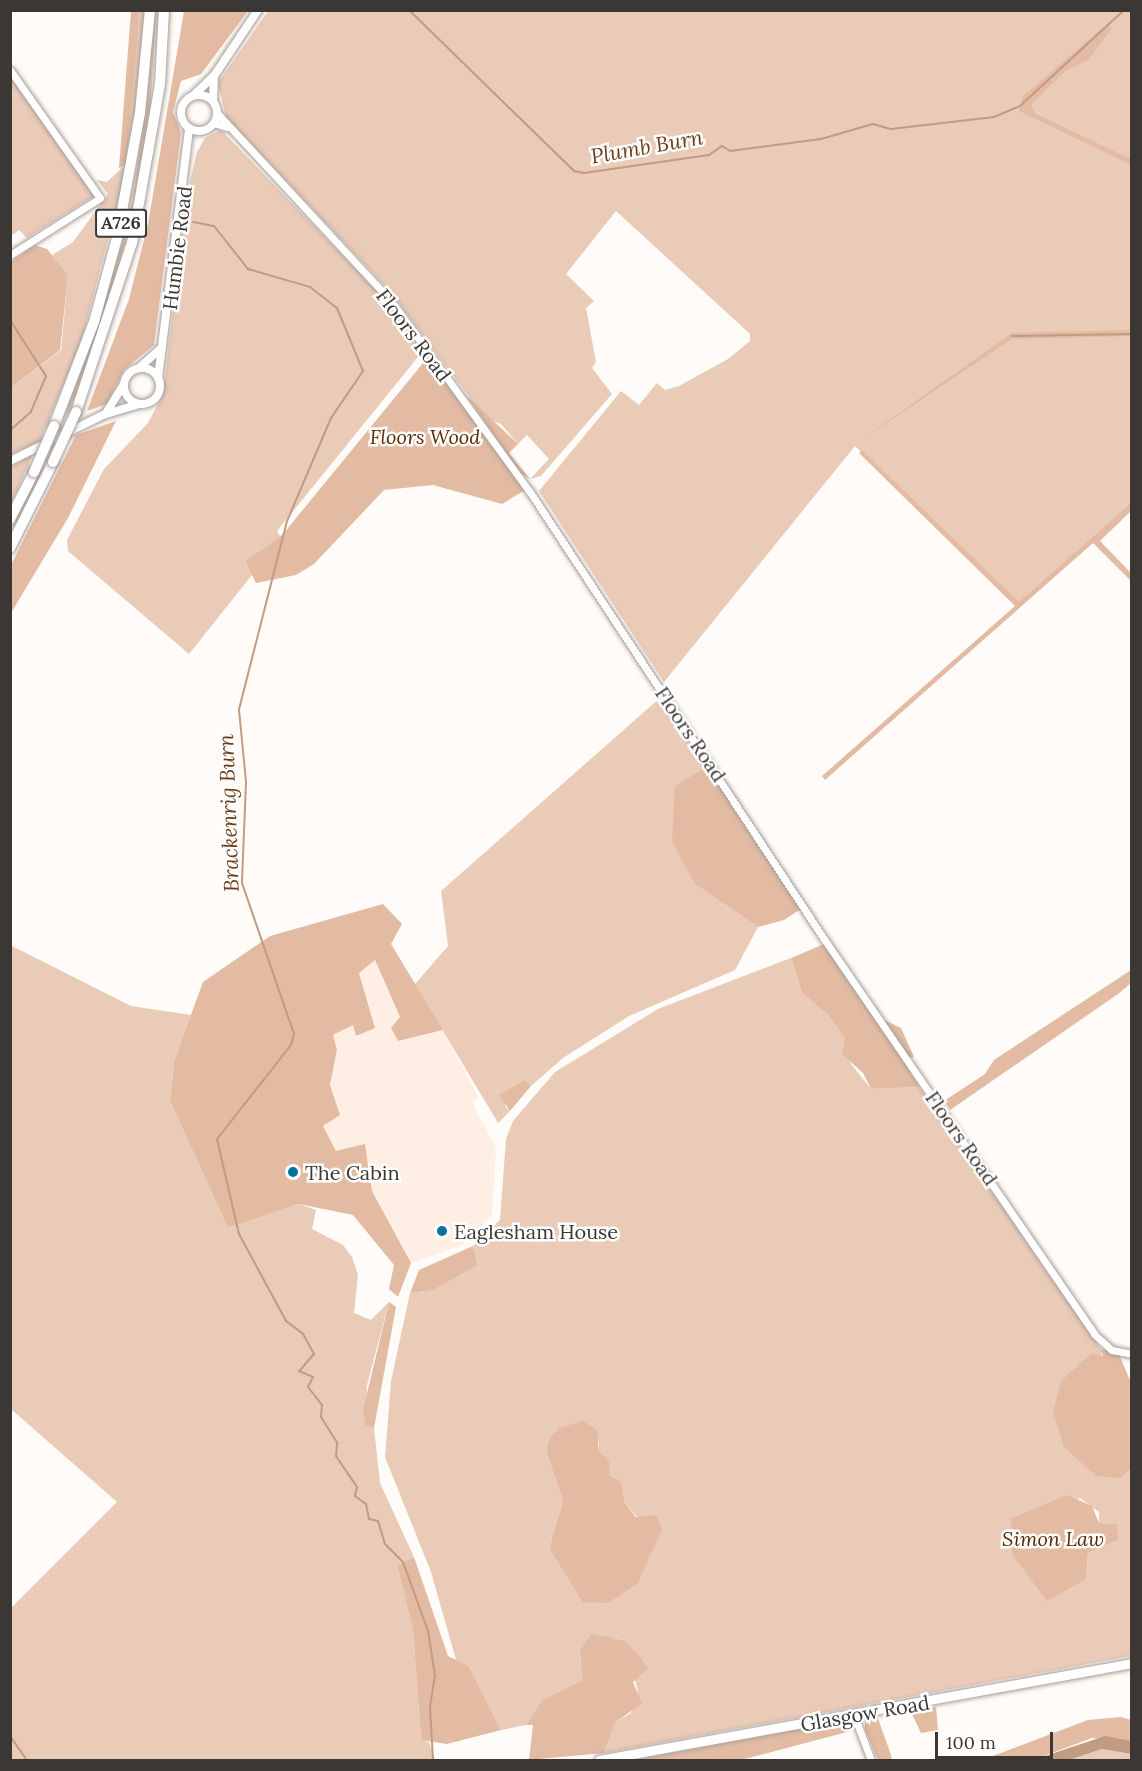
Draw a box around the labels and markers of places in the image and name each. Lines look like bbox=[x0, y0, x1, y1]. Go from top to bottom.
place label: The Cabin bbox=[305, 1160, 400, 1184]
marker: The Cabin bbox=[286, 1165, 300, 1179]
place label: Eaglesham House bbox=[454, 1219, 618, 1243]
marker: Eaglesham House bbox=[435, 1224, 449, 1238]

